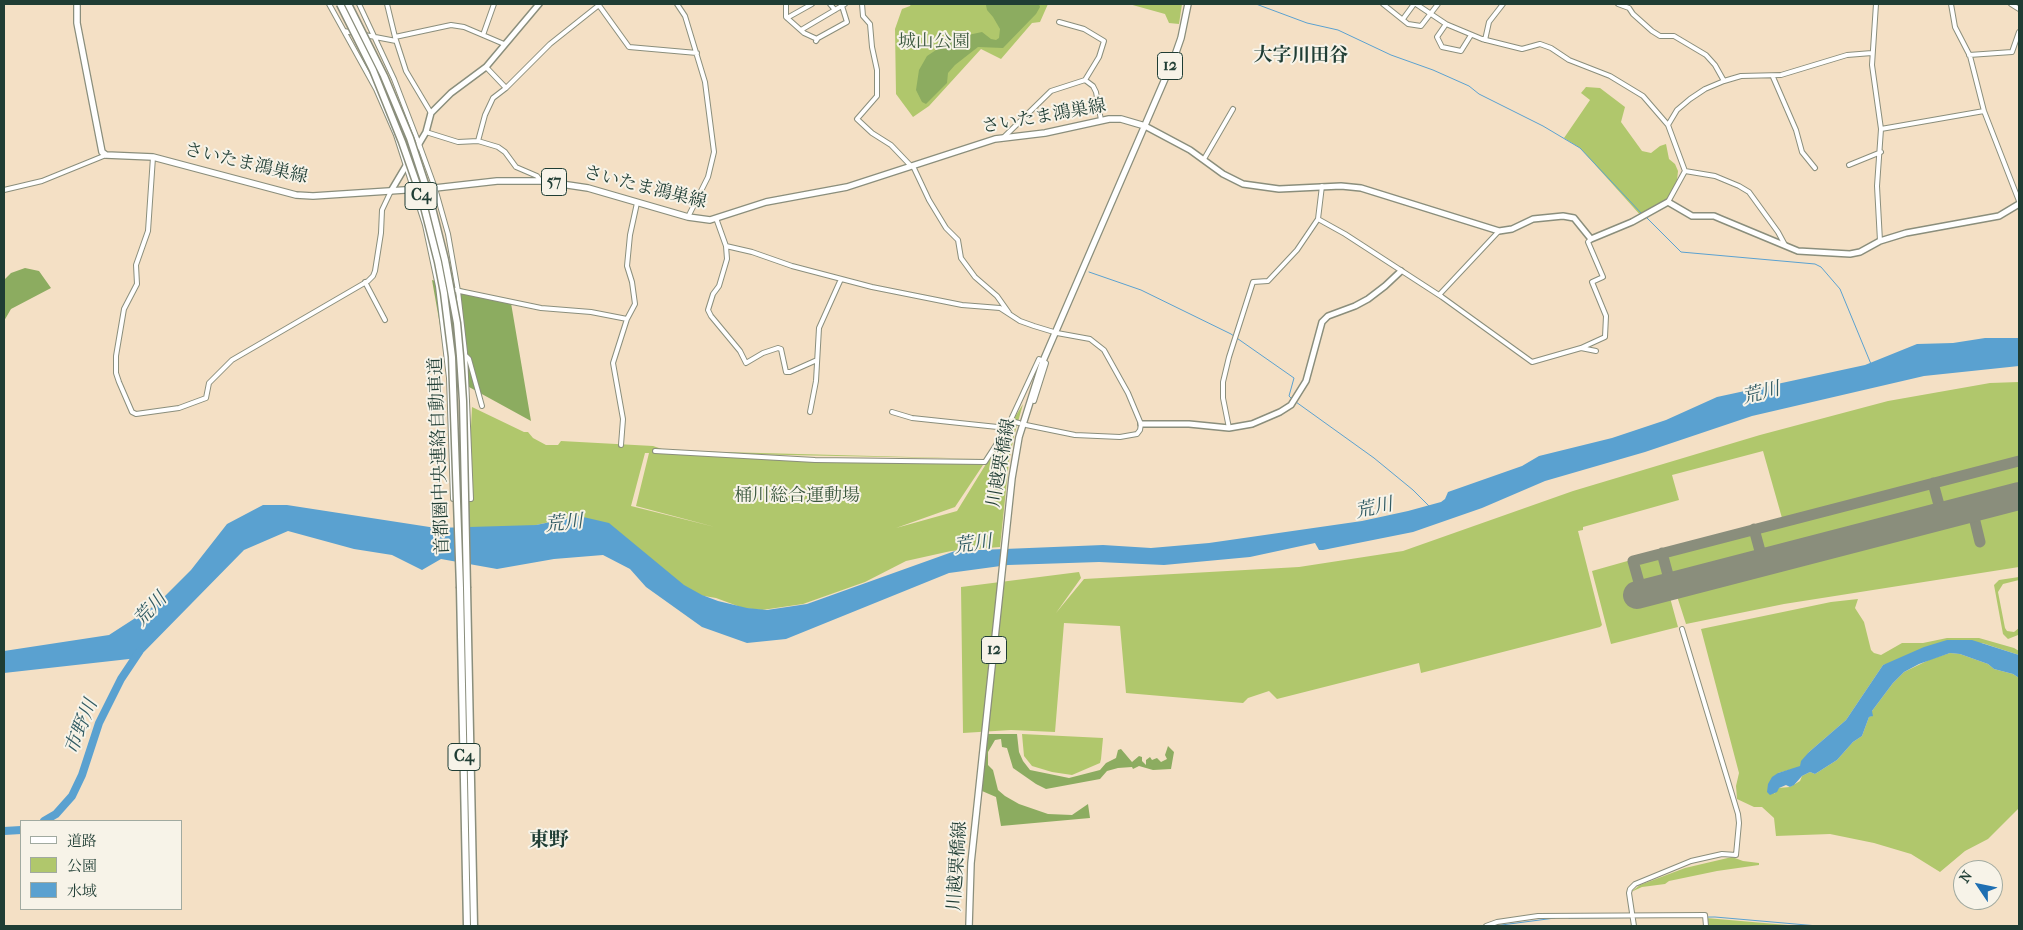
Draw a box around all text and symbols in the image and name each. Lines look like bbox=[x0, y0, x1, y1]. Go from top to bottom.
park label: 城山公園 bbox=[898, 32, 970, 54]
district label: 大字川田谷 bbox=[1254, 45, 1348, 67]
road number: 12 bbox=[1158, 52, 1182, 80]
street label: さいたま鴻巣線 bbox=[980, 95, 1108, 139]
street label: さいたま鴻巣線 bbox=[182, 139, 310, 189]
street label: さいたま鴻巣線 bbox=[581, 162, 709, 214]
road number: 57 bbox=[542, 168, 566, 196]
road number: C4 bbox=[405, 182, 437, 210]
street label: 首都圏中央連絡自動車道 bbox=[426, 357, 454, 555]
water label: 荒川 bbox=[1740, 378, 1782, 410]
street label: 川越栗橋線 bbox=[984, 417, 1020, 509]
park label: 桶川総合運動場 bbox=[734, 486, 860, 508]
water label: 荒川 bbox=[1353, 494, 1395, 524]
water label: 荒川 bbox=[544, 511, 584, 537]
water label: 荒川 bbox=[953, 531, 993, 559]
water label: 荒川 bbox=[130, 588, 172, 632]
road number: 12 bbox=[982, 636, 1006, 664]
water label: 市野川 bbox=[61, 696, 103, 758]
road number: C4 bbox=[448, 744, 480, 770]
legend bbox=[20, 820, 182, 910]
street label: 川越栗橋線 bbox=[944, 820, 972, 912]
district label: 東野 bbox=[529, 829, 569, 853]
text: 道路 bbox=[67, 832, 97, 850]
text: 公園 bbox=[67, 857, 97, 875]
north arrow bbox=[1953, 860, 2003, 910]
text: N bbox=[1956, 868, 1976, 886]
text: 水域 bbox=[67, 882, 97, 900]

